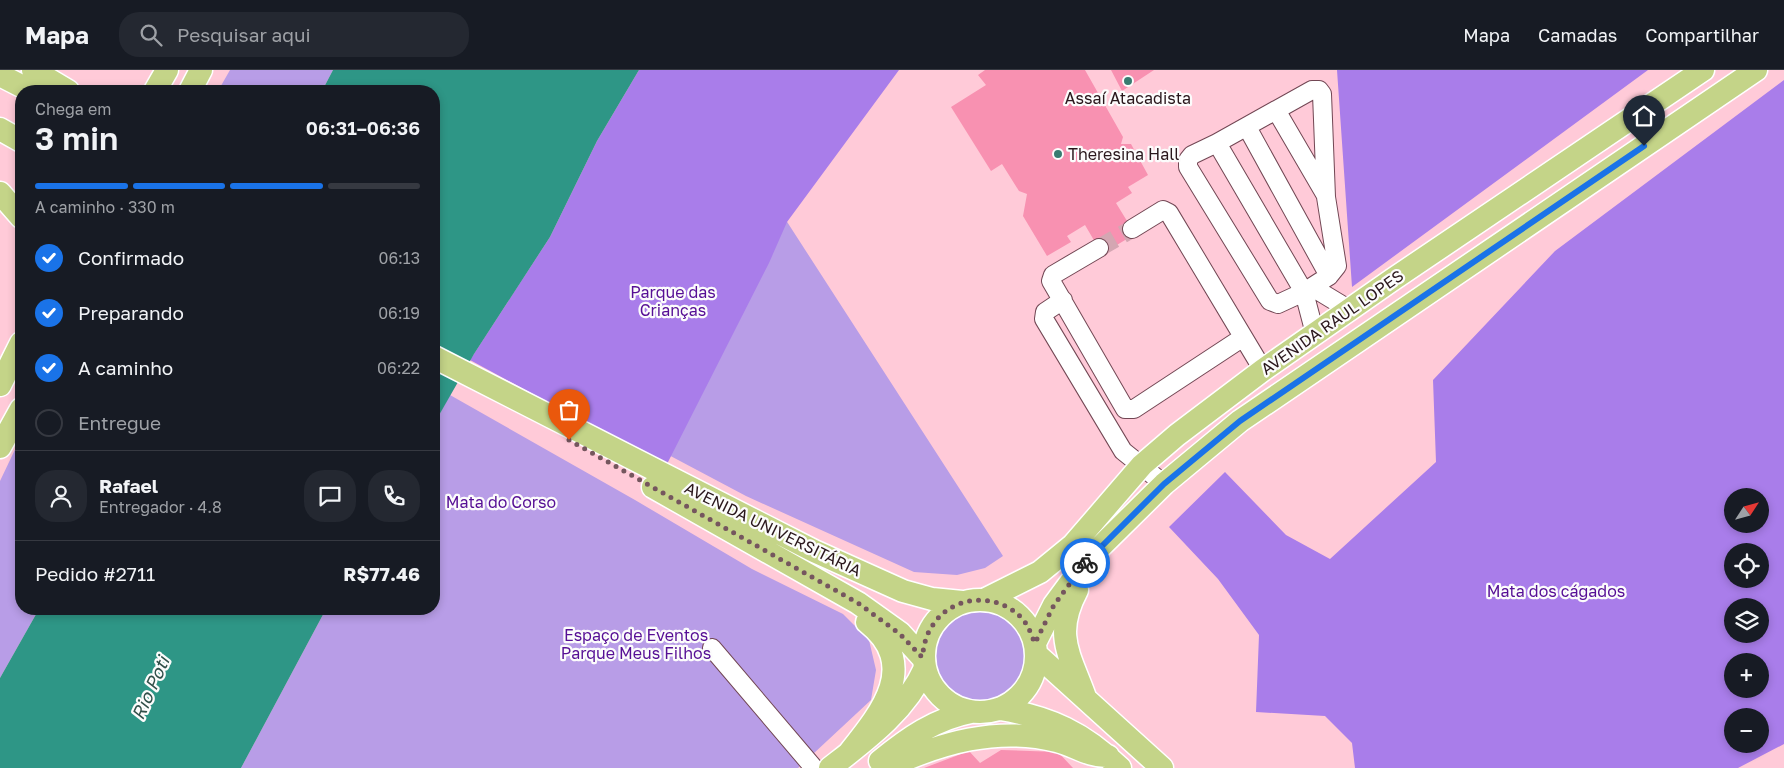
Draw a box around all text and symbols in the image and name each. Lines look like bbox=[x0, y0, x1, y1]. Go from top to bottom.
search box bbox=[119, 12, 469, 57]
text: Mapa bbox=[25, 20, 89, 49]
icon: search bbox=[137, 21, 165, 49]
text: Pesquisar aqui bbox=[177, 23, 311, 46]
text: Mapa bbox=[1463, 24, 1510, 46]
text: Camadas bbox=[1538, 24, 1617, 46]
text: Compartilhar bbox=[1645, 24, 1759, 46]
marker: Assaí Atacadista bbox=[1122, 75, 1134, 87]
place label: Assaí Atacadista bbox=[1065, 88, 1191, 108]
pin bbox=[1623, 95, 1665, 146]
text: Chega em bbox=[35, 99, 111, 119]
icon: home bbox=[1630, 102, 1658, 130]
text: 06:31–06:36 bbox=[306, 116, 420, 139]
text: 3 min bbox=[35, 119, 118, 157]
place label: Theresina Hall bbox=[1068, 144, 1180, 164]
marker: Theresina Hall bbox=[1052, 148, 1064, 160]
text: A caminho · 330 m bbox=[35, 197, 175, 217]
icon: check bbox=[35, 244, 63, 272]
text: Confirmado bbox=[78, 246, 184, 269]
text: 06:13 bbox=[378, 248, 420, 268]
street label: AVENIDA RAUL LOPES bbox=[1257, 265, 1407, 379]
park label: Parque das Crianças bbox=[630, 282, 716, 320]
icon: check bbox=[35, 299, 63, 327]
text: Preparando bbox=[78, 301, 184, 324]
text: 06:19 bbox=[378, 303, 420, 323]
icon: check bbox=[35, 354, 63, 382]
text: A caminho bbox=[78, 356, 173, 379]
text: 06:22 bbox=[377, 358, 420, 378]
pin bbox=[548, 389, 590, 440]
icon: bag bbox=[555, 396, 583, 424]
text: Entregue bbox=[78, 411, 161, 434]
button: person bbox=[35, 470, 87, 522]
button: chat bbox=[304, 470, 356, 522]
button: phone bbox=[368, 470, 420, 522]
text: Rafael bbox=[99, 474, 158, 497]
street label: AVENIDA UNIVERSITÁRIA bbox=[681, 477, 865, 581]
north arrow bbox=[1724, 488, 1769, 532]
map controls bbox=[1724, 488, 1769, 753]
park label: Mata do Corso bbox=[446, 492, 556, 512]
text: Entregador · 4.8 bbox=[99, 497, 222, 517]
courier bbox=[1060, 538, 1110, 588]
button: locate bbox=[1724, 543, 1769, 588]
icon: bike bbox=[1071, 549, 1099, 577]
text: Pedido #2711 bbox=[35, 562, 155, 585]
text: R$77.46 bbox=[343, 562, 420, 585]
park label: Mata dos cágados bbox=[1487, 581, 1625, 601]
button: layers bbox=[1724, 598, 1769, 643]
park label: Espaço de Eventos Parque Meus Filhos bbox=[561, 625, 711, 663]
water label: Rio Poti bbox=[126, 651, 175, 723]
button: + bbox=[1724, 653, 1769, 698]
button: − bbox=[1724, 708, 1769, 753]

